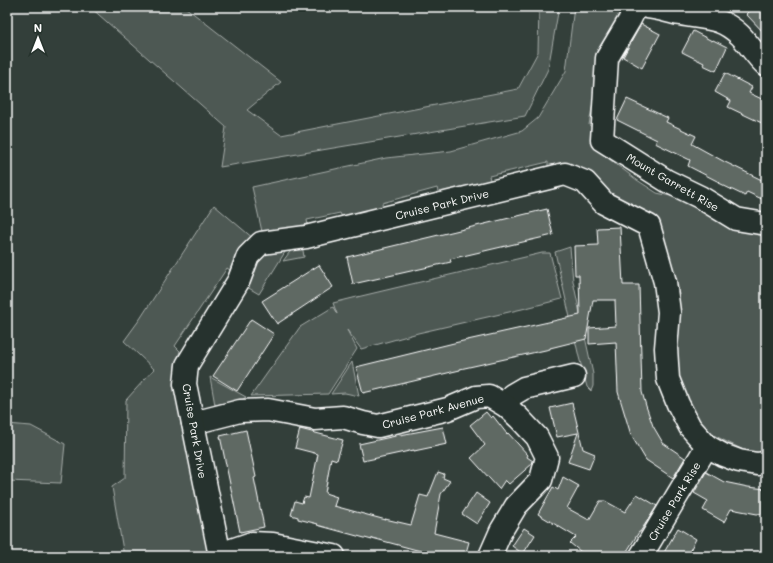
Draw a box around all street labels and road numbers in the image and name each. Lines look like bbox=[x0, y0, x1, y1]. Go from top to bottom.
street label: Mount Garrett Rise bbox=[624, 149, 722, 215]
street label: Cruise Park Drive bbox=[394, 185, 491, 223]
street label: Cruise Park Drive bbox=[179, 382, 211, 480]
street label: Cruise Park Avenue bbox=[380, 390, 486, 432]
street label: Cruise Park Rise bbox=[645, 459, 704, 543]

